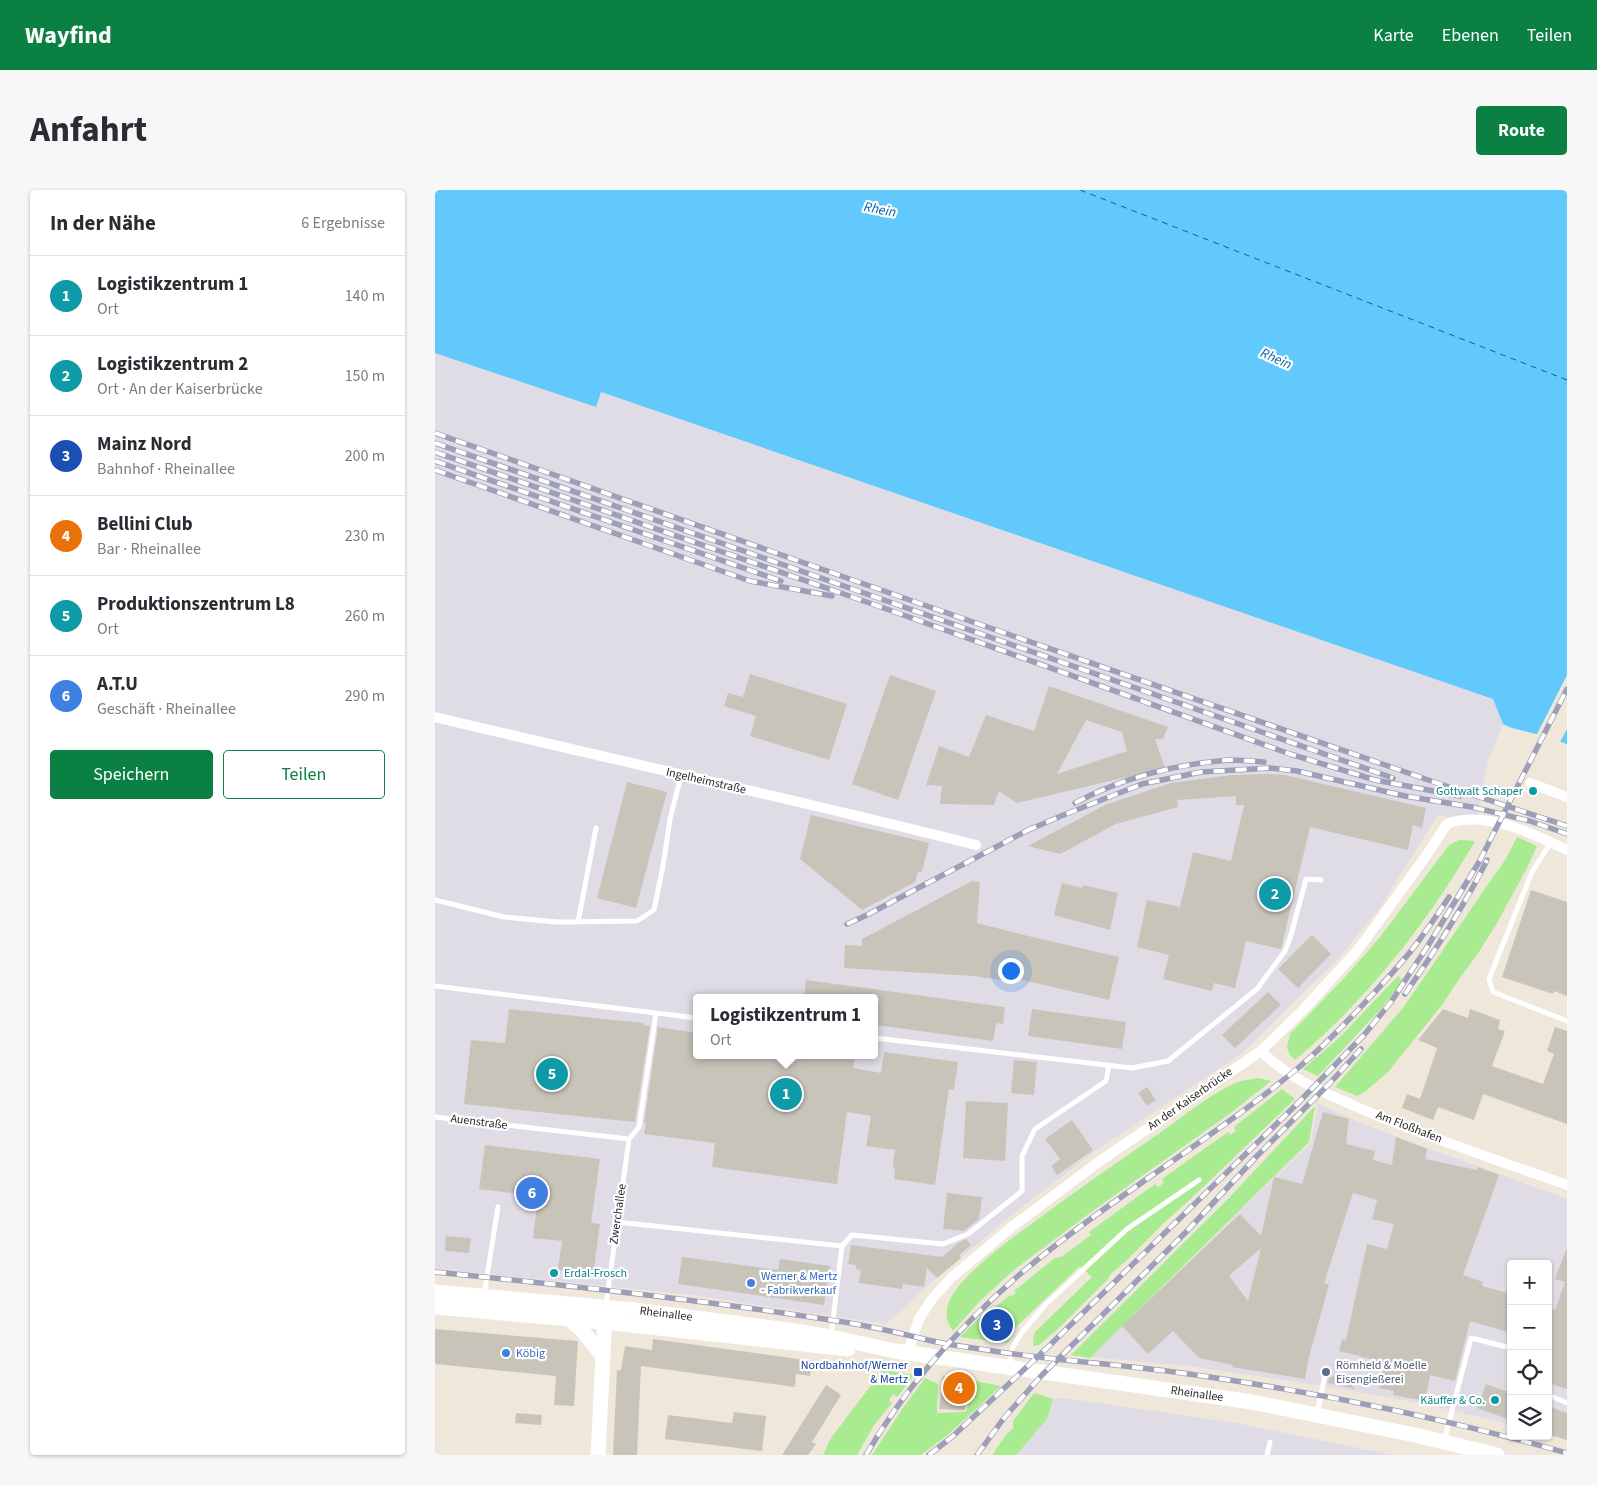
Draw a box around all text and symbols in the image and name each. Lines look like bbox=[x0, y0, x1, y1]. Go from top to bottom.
text: Wayfind bbox=[25, 18, 112, 53]
text: Karte bbox=[1373, 23, 1414, 48]
text: Ebenen bbox=[1442, 23, 1499, 48]
text: Teilen bbox=[1527, 23, 1572, 48]
text: Anfahrt bbox=[30, 105, 147, 155]
button: Route bbox=[1476, 106, 1567, 155]
water label: Rhein bbox=[862, 197, 898, 223]
text: In der Nähe bbox=[50, 208, 156, 238]
text: 6 Ergebnisse bbox=[301, 212, 385, 234]
text: Logistikzentrum 1 bbox=[97, 271, 248, 298]
text: 1 bbox=[62, 285, 70, 307]
text: 140 m bbox=[345, 285, 385, 307]
text: Ort bbox=[97, 298, 119, 320]
water label: Rhein bbox=[1257, 343, 1295, 375]
text: Logistikzentrum 2 bbox=[97, 351, 248, 378]
text: 2 bbox=[62, 365, 70, 387]
text: 150 m bbox=[345, 365, 385, 387]
text: Ort · An der Kaiserbrücke bbox=[97, 378, 263, 400]
text: Mainz Nord bbox=[97, 431, 192, 458]
text: 3 bbox=[62, 445, 70, 467]
text: 200 m bbox=[345, 445, 385, 467]
text: Bahnhof · Rheinallee bbox=[97, 458, 235, 480]
text: Bellini Club bbox=[97, 511, 193, 538]
text: 4 bbox=[62, 525, 70, 547]
text: 230 m bbox=[345, 525, 385, 547]
text: Bar · Rheinallee bbox=[97, 538, 201, 560]
text: Produktionszentrum L8 bbox=[97, 591, 295, 618]
text: 5 bbox=[62, 605, 70, 627]
text: 260 m bbox=[345, 605, 385, 627]
text: Ort bbox=[97, 618, 119, 640]
text: A.T.U bbox=[97, 671, 138, 698]
text: 6 bbox=[62, 685, 70, 707]
text: 290 m bbox=[345, 685, 385, 707]
text: Geschäft · Rheinallee bbox=[97, 698, 236, 720]
button: Speichern bbox=[50, 750, 213, 799]
button: Teilen bbox=[223, 750, 385, 799]
street label: Ingelheimstraße bbox=[664, 764, 748, 798]
place label: Gottwalt Schaper bbox=[1436, 783, 1524, 800]
marker: Gottwalt Schaper bbox=[1527, 785, 1539, 797]
pin: 2 bbox=[1259, 875, 1291, 913]
your location bbox=[998, 958, 1024, 984]
popup bbox=[693, 994, 878, 1059]
text: Logistikzentrum 1 bbox=[710, 1002, 861, 1029]
text: Ort bbox=[710, 1029, 732, 1051]
pin: 5 bbox=[536, 1055, 568, 1093]
street label: An der Kaiserbrücke bbox=[1144, 1063, 1236, 1135]
pin: 1 bbox=[770, 1075, 802, 1113]
street label: Am Floßhafen bbox=[1373, 1107, 1445, 1147]
street label: Auenstraße bbox=[450, 1110, 508, 1134]
pin: 6 bbox=[516, 1174, 548, 1212]
street label: Zwerchallee bbox=[605, 1183, 631, 1245]
map controls bbox=[1507, 1260, 1552, 1440]
button: + bbox=[1507, 1260, 1552, 1305]
place label: Erdal-Frosch bbox=[564, 1265, 627, 1282]
marker: Erdal-Frosch bbox=[548, 1267, 560, 1279]
place label: Werner & Mertz - Fabrikverkauf bbox=[761, 1268, 837, 1299]
marker: Werner & Mertz - Fabrikverkauf bbox=[745, 1277, 757, 1289]
street label: Rheinallee bbox=[639, 1302, 693, 1326]
button: − bbox=[1507, 1305, 1552, 1350]
pin: 3 bbox=[981, 1306, 1013, 1344]
place label: Köbig bbox=[516, 1345, 545, 1362]
marker: Köbig bbox=[500, 1347, 512, 1359]
button: locate bbox=[1507, 1350, 1552, 1395]
place label: Nordbahnhof/Werner & Mertz bbox=[801, 1357, 909, 1388]
place label: Römheld & Moelle Eisengießerei bbox=[1336, 1357, 1427, 1388]
marker: Nordbahnhof/Werner & Mertz bbox=[912, 1366, 924, 1378]
marker: Römheld & Moelle Eisengießerei bbox=[1320, 1366, 1332, 1378]
pin: 4 bbox=[943, 1369, 975, 1407]
street label: Rheinallee bbox=[1170, 1382, 1224, 1406]
place label: Käuffer & Co. bbox=[1420, 1392, 1485, 1409]
marker: Käuffer & Co. bbox=[1489, 1394, 1501, 1406]
button: layers bbox=[1507, 1395, 1552, 1440]

